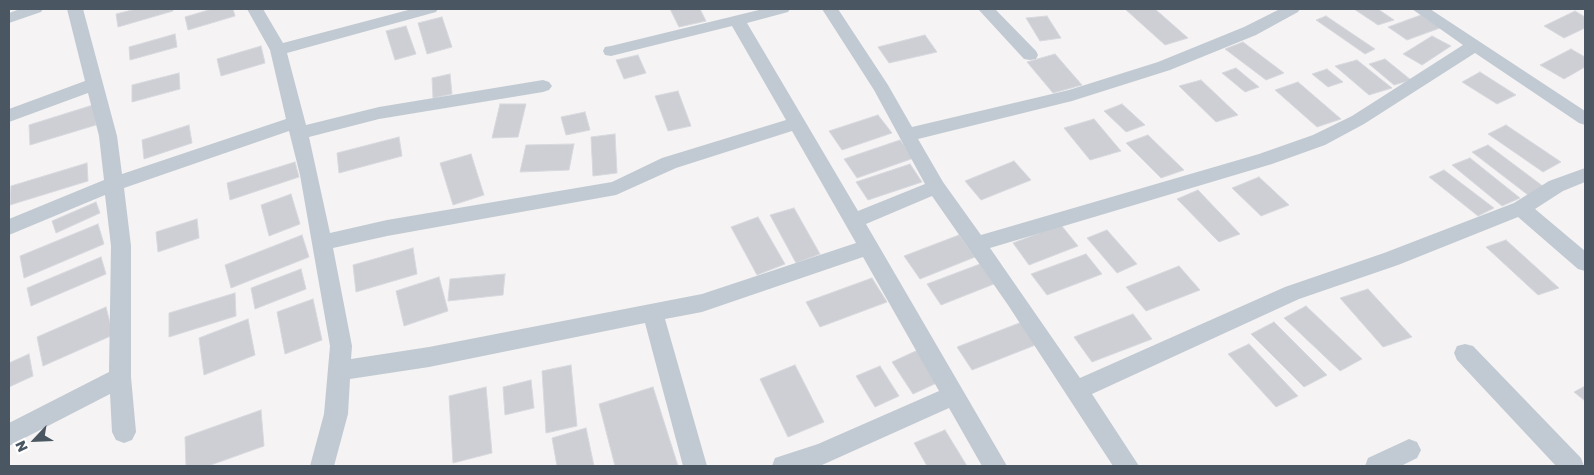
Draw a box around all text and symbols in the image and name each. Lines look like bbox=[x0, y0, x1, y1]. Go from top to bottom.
north arrow bbox=[10, 415, 60, 465]
text: N bbox=[11, 438, 31, 455]

